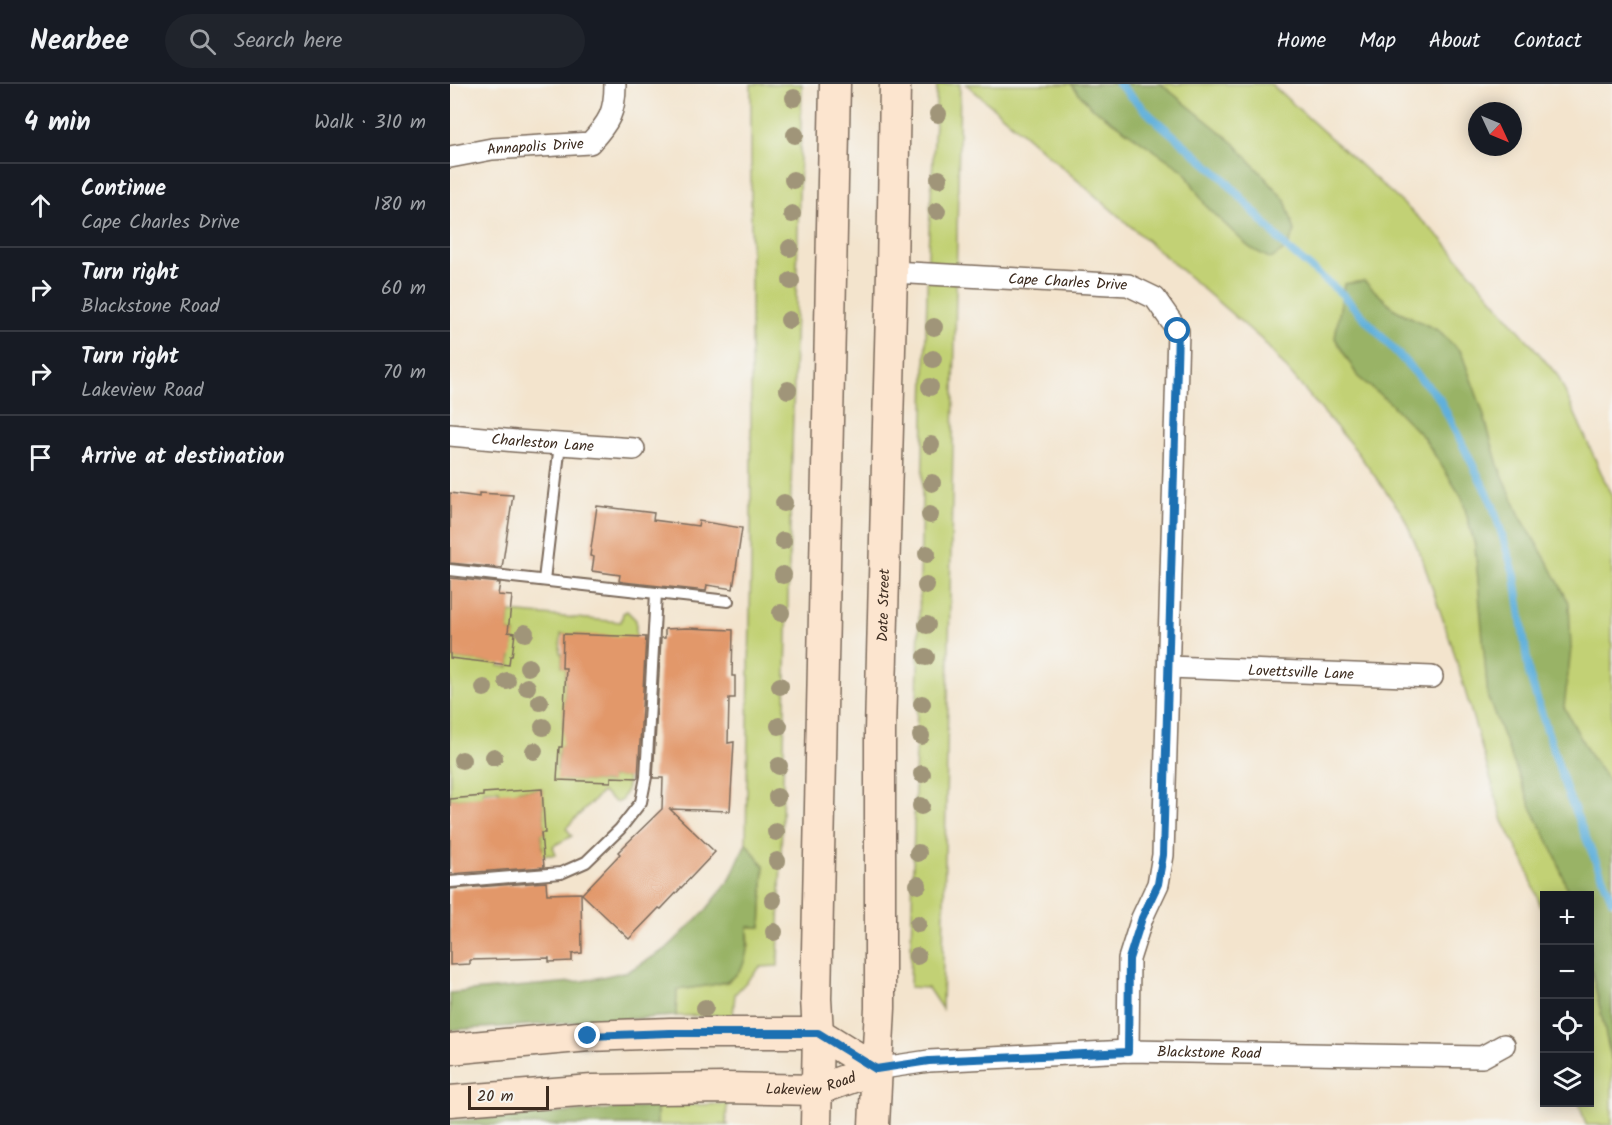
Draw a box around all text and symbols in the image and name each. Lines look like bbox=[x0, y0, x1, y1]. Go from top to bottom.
search box bbox=[165, 14, 585, 68]
text: Nearbee bbox=[30, 19, 129, 64]
text: Search here bbox=[234, 24, 342, 59]
icon: search bbox=[186, 25, 219, 58]
text: Home bbox=[1277, 25, 1326, 58]
text: Map bbox=[1359, 25, 1396, 58]
text: About bbox=[1429, 25, 1480, 58]
text: Contact bbox=[1513, 25, 1582, 58]
text: 4 min bbox=[24, 102, 91, 144]
north arrow bbox=[1468, 102, 1522, 156]
text: Walk · 310 m bbox=[314, 107, 426, 139]
street label: Annapolis Drive bbox=[485, 132, 585, 163]
text: Continue bbox=[81, 172, 166, 207]
icon: ahead bbox=[24, 189, 57, 222]
text: 180 m bbox=[374, 189, 426, 221]
text: Cape Charles Drive bbox=[81, 207, 240, 239]
text: Turn right bbox=[81, 256, 179, 291]
street label: Cape Charles Drive bbox=[1007, 267, 1128, 298]
icon: right bbox=[24, 273, 57, 306]
text: 60 m bbox=[381, 273, 426, 305]
text: Blackstone Road bbox=[81, 291, 219, 323]
route start bbox=[1164, 317, 1190, 343]
text: Turn right bbox=[81, 340, 179, 375]
icon: right bbox=[24, 357, 57, 390]
text: 70 m bbox=[383, 357, 426, 389]
text: Lakeview Road bbox=[81, 375, 203, 407]
street label: Charleston Lane bbox=[490, 428, 595, 459]
text: Arrive at destination bbox=[81, 440, 284, 475]
icon: arrive bbox=[24, 441, 57, 474]
street label: Date Street bbox=[871, 568, 897, 642]
street label: Lovettsville Lane bbox=[1247, 659, 1355, 687]
map controls bbox=[1540, 891, 1594, 1107]
button: + bbox=[1540, 891, 1594, 945]
button: − bbox=[1540, 945, 1594, 999]
button: locate bbox=[1540, 999, 1594, 1053]
route end bbox=[574, 1022, 600, 1048]
street label: Blackstone Road bbox=[1157, 1040, 1262, 1066]
button: layers bbox=[1540, 1053, 1594, 1107]
street label: Lakeview Road bbox=[765, 1066, 860, 1103]
scale bar bbox=[468, 1083, 549, 1110]
text: 20 m bbox=[477, 1084, 513, 1109]

